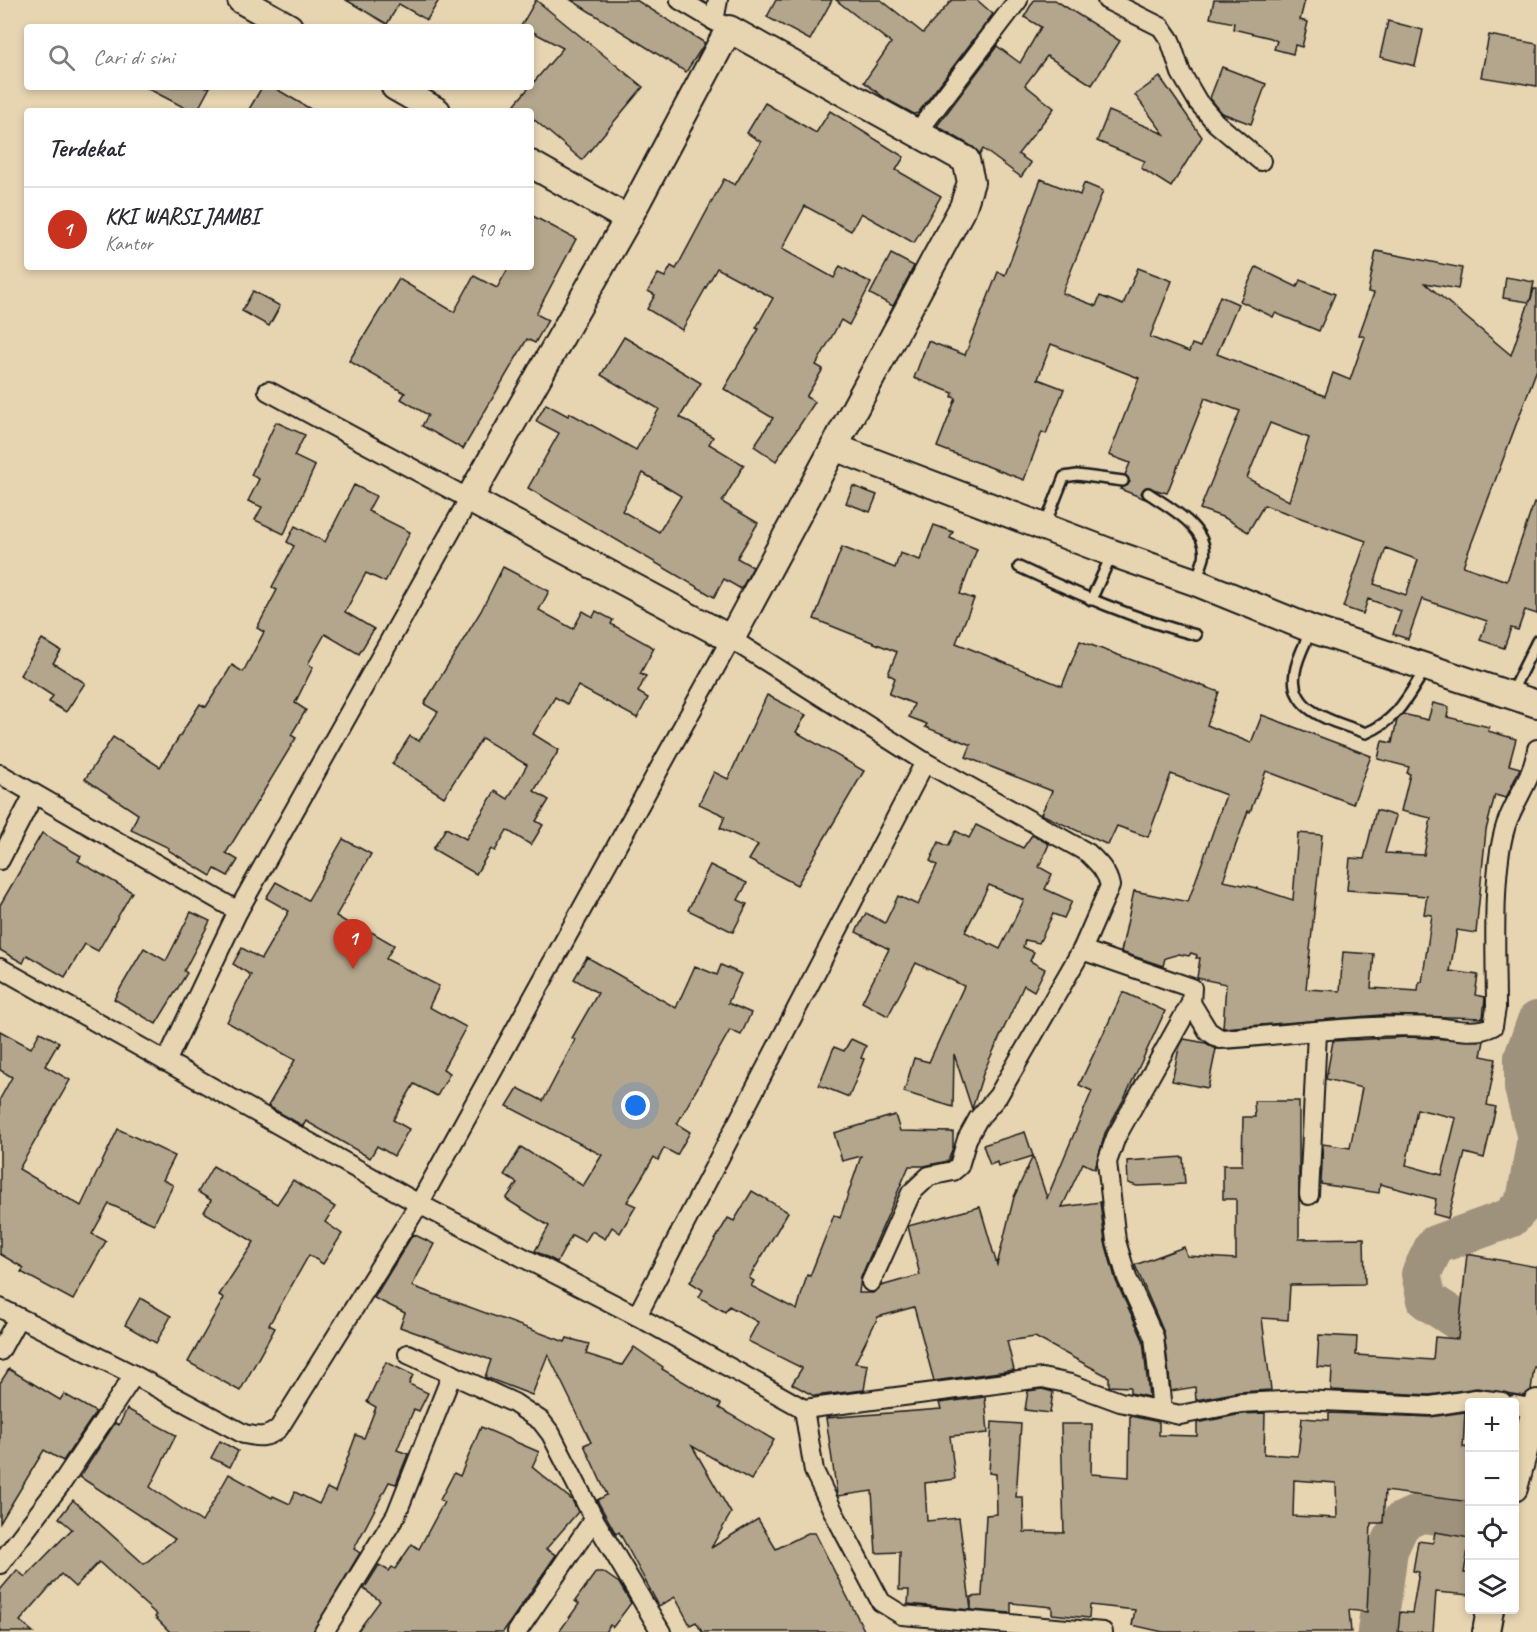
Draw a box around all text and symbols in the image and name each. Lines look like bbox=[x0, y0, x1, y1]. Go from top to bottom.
search box bbox=[24, 24, 534, 90]
icon: search bbox=[45, 41, 78, 74]
text: Cari di sini bbox=[93, 43, 174, 71]
text: Terdekat bbox=[48, 131, 124, 164]
text: KKI WARSI JAMBI bbox=[105, 203, 259, 231]
text: 1 bbox=[63, 217, 72, 242]
text: 90 m bbox=[476, 217, 510, 242]
text: Kantor bbox=[105, 231, 153, 256]
pin: 1 bbox=[334, 920, 372, 969]
your location bbox=[621, 1091, 650, 1120]
map controls bbox=[1465, 1398, 1519, 1614]
button: + bbox=[1465, 1398, 1519, 1452]
button: − bbox=[1465, 1452, 1519, 1506]
button: locate bbox=[1465, 1506, 1519, 1560]
button: layers bbox=[1465, 1560, 1519, 1614]

